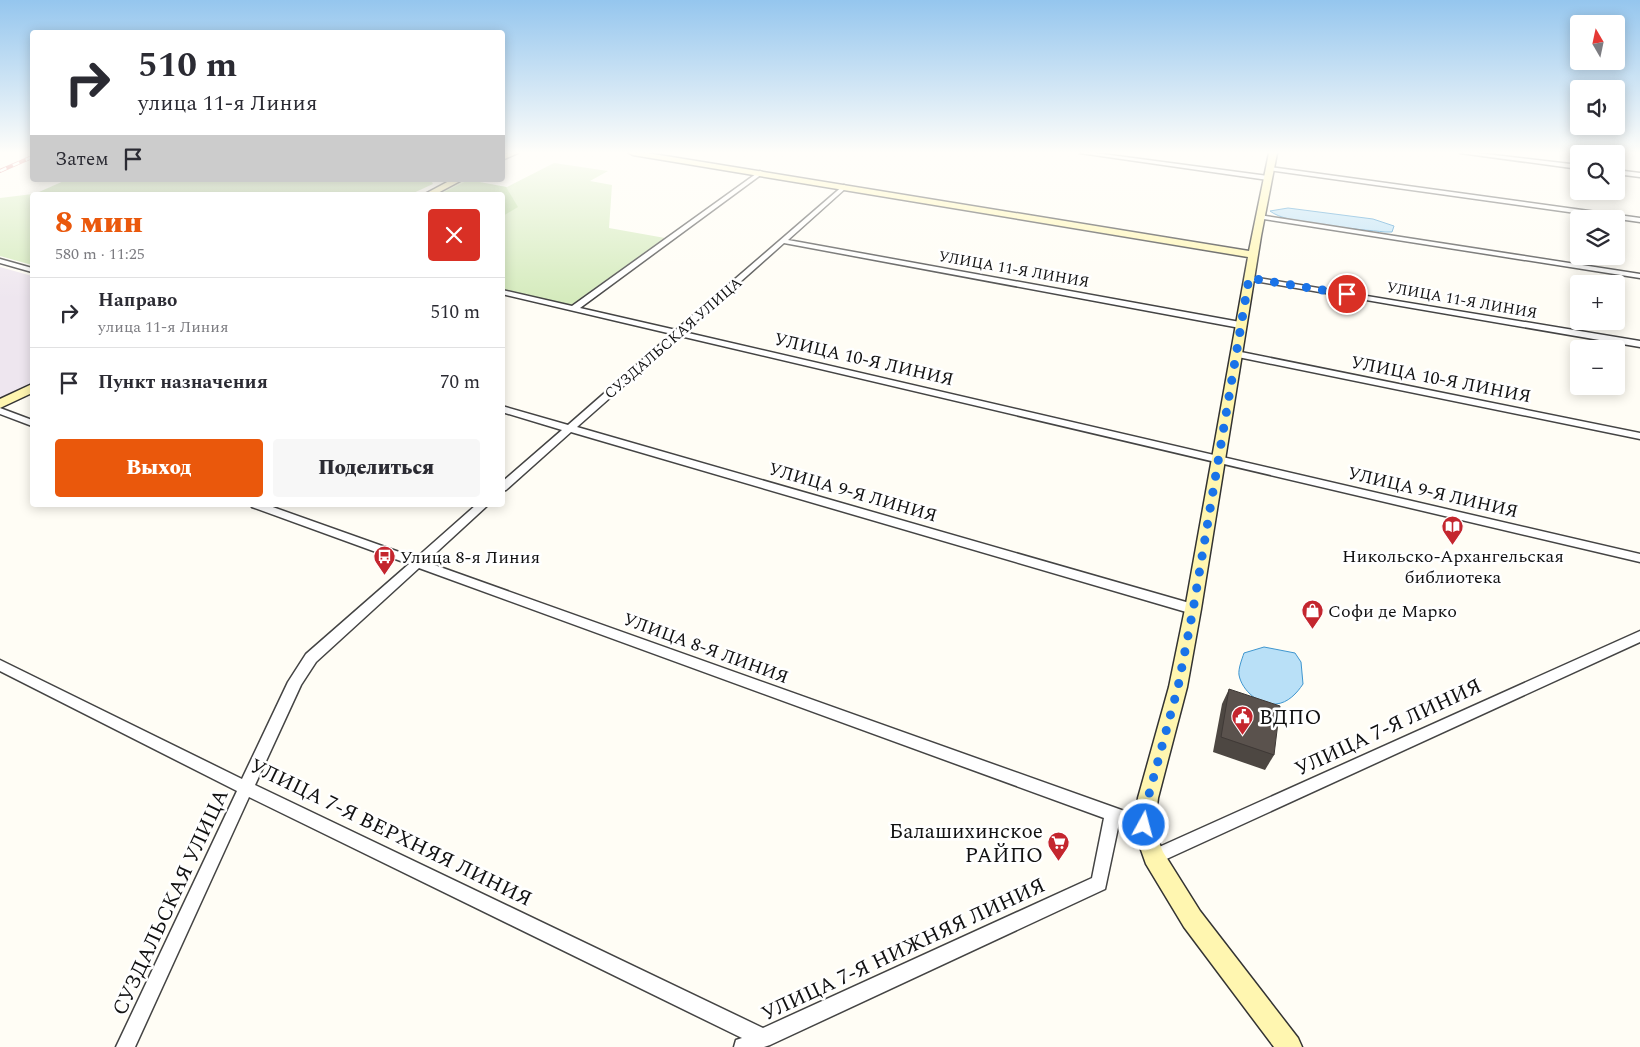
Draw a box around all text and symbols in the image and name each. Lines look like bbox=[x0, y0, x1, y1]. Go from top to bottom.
north arrow bbox=[1570, 15, 1625, 70]
map controls bbox=[1570, 15, 1625, 395]
text: 510 m bbox=[138, 39, 237, 92]
icon: right bbox=[55, 50, 120, 115]
button: sound bbox=[1570, 80, 1625, 135]
text: улица 11-я Линия bbox=[138, 87, 317, 120]
text: Затем bbox=[55, 145, 109, 174]
icon: arrive bbox=[119, 145, 147, 173]
button: search bbox=[1570, 145, 1625, 200]
text: 8 мин bbox=[55, 200, 143, 246]
button: close bbox=[428, 209, 480, 261]
button: layers bbox=[1570, 210, 1625, 265]
text: 580 m · 11:25 bbox=[55, 242, 145, 266]
street label: УЛИЦА 11-Я ЛИНИЯ bbox=[937, 245, 1091, 294]
street label: СУЗДАЛЬСКАЯ УЛИЦА bbox=[599, 272, 747, 405]
pin bbox=[1326, 273, 1368, 315]
button: + bbox=[1570, 275, 1625, 330]
street label: УЛИЦА 11-Я ЛИНИЯ bbox=[1385, 276, 1539, 325]
icon: arrive bbox=[1333, 280, 1361, 308]
text: Направо bbox=[98, 286, 177, 315]
text: 510 m bbox=[430, 298, 480, 327]
icon: right bbox=[55, 299, 83, 327]
text: улица 11-я Линия bbox=[98, 315, 229, 339]
street label: УЛИЦА 10-Я ЛИНИЯ bbox=[772, 326, 956, 393]
button: − bbox=[1570, 340, 1625, 395]
street label: УЛИЦА 10-Я ЛИНИЯ bbox=[1348, 349, 1533, 410]
text: Пункт назначения bbox=[98, 368, 268, 397]
text: 70 m bbox=[440, 368, 480, 397]
icon: arrive bbox=[55, 369, 83, 397]
button: Выход bbox=[55, 439, 263, 497]
button: Поделиться bbox=[273, 439, 480, 497]
street label: УЛИЦА 9-Я ЛИНИЯ bbox=[765, 455, 940, 529]
street label: УЛИЦА 9-Я ЛИНИЯ bbox=[1345, 460, 1521, 525]
library icon: Никольско-Архангельская библиотека bbox=[1441, 514, 1465, 545]
place label: Никольско-Архангельская библиотека bbox=[1342, 543, 1564, 591]
place label: Улица 8-я Линия bbox=[400, 544, 540, 571]
bus stop icon: Улица 8-я Линия bbox=[372, 545, 396, 576]
place label: Софи де Марко bbox=[1328, 598, 1457, 625]
shop icon: Софи де Марко bbox=[1300, 599, 1324, 630]
street label: УЛИЦА 8-Я ЛИНИЯ bbox=[619, 606, 792, 691]
street label: УЛИЦА 7-Я ЛИНИЯ bbox=[1290, 670, 1487, 785]
place label: ВДПО bbox=[1259, 702, 1321, 734]
public building icon: ВДПО bbox=[1231, 705, 1255, 736]
street label: УЛИЦА 7-Я ВЕРХНЯЯ ЛИНИЯ bbox=[244, 750, 537, 915]
street label: СУЗДАЛЬСКАЯ УЛИЦА bbox=[104, 784, 238, 1021]
position arrow bbox=[1117, 798, 1169, 850]
place label: Балашихинское РАЙПО bbox=[889, 816, 1043, 872]
supermarket icon: Балашихинское РАЙПО bbox=[1047, 831, 1071, 862]
street label: УЛИЦА 7-Я НИЖНЯЯ ЛИНИЯ bbox=[756, 870, 1051, 1030]

